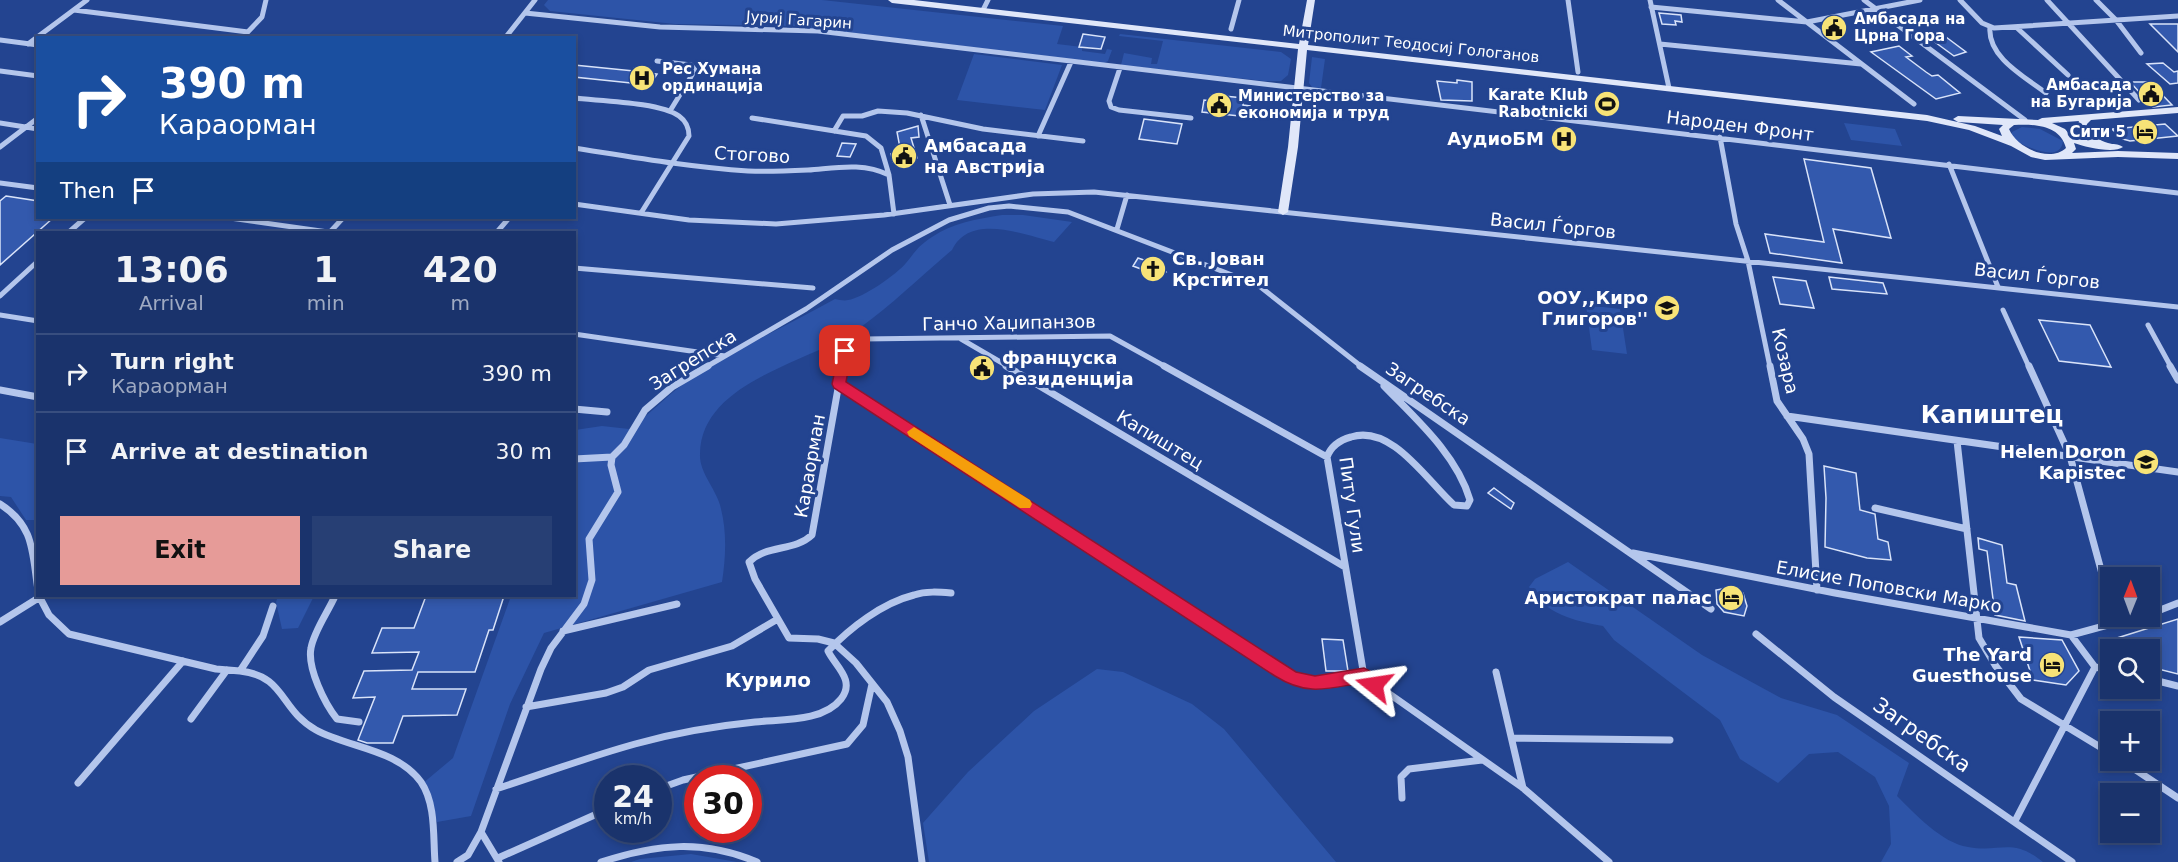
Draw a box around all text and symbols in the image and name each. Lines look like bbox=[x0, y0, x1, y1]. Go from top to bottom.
street label: Јуриј Гагарин bbox=[745, 7, 852, 33]
place label: Амбасада на Црна Гора bbox=[1854, 10, 1965, 45]
public building icon: Амбасада на Црна Гора bbox=[1819, 13, 1849, 43]
street label: Митрополит Теодосиј Гологанов bbox=[1282, 22, 1540, 66]
text: 390 m bbox=[159, 59, 305, 108]
icon: right bbox=[60, 60, 138, 138]
place label: Рес Хумана ординација bbox=[662, 60, 763, 95]
hospital icon: Рес Хумана ординација bbox=[627, 63, 657, 93]
place label: Амбасада на Бугарија bbox=[2031, 76, 2132, 111]
public building icon: Амбасада на Бугарија bbox=[2136, 79, 2166, 109]
place label: Karate Klub Rabotnicki bbox=[1488, 86, 1588, 121]
place label: Министерство за економија и труд bbox=[1238, 87, 1390, 122]
sports icon: Karate Klub Rabotnicki bbox=[1592, 89, 1622, 119]
public building icon: Министерство за економија и труд bbox=[1204, 90, 1234, 120]
street label: Народен Фронт bbox=[1665, 106, 1815, 145]
text: Караорман bbox=[159, 109, 317, 140]
hotel icon: Сити 5 bbox=[2130, 117, 2160, 147]
place label: Сити 5 bbox=[2070, 123, 2126, 141]
hospital icon: АудиоБМ bbox=[1549, 124, 1579, 154]
place label: АудиоБМ bbox=[1447, 128, 1544, 149]
place label: Амбасада на Австрија bbox=[924, 135, 1045, 177]
public building icon: Амбасада на Австрија bbox=[889, 141, 919, 171]
street label: Стогово bbox=[713, 142, 791, 167]
icon: arrive bbox=[127, 174, 160, 207]
text: Then bbox=[60, 178, 115, 203]
street label: Васил Ѓоргов bbox=[1489, 208, 1617, 243]
place label: Св. Јован Крстител bbox=[1172, 248, 1269, 290]
text: 13:06 bbox=[114, 249, 229, 290]
text: 1 bbox=[313, 249, 338, 290]
text: 420 bbox=[423, 249, 498, 290]
church icon: Св. Јован Крстител bbox=[1138, 254, 1168, 284]
street label: Васил Ѓоргов bbox=[1973, 258, 2101, 293]
place label: ООУ,,Киро Глигоров'' bbox=[1537, 287, 1648, 329]
text: Arrival bbox=[139, 291, 204, 315]
text: min bbox=[307, 291, 345, 315]
text: m bbox=[451, 291, 470, 315]
school or university icon: ООУ,,Киро Глигоров'' bbox=[1652, 293, 1682, 323]
street label: Ганчо Хаџипанзов bbox=[922, 310, 1096, 335]
street label: Загрепска bbox=[646, 325, 740, 394]
pin bbox=[819, 325, 870, 376]
street label: Козара bbox=[1768, 326, 1803, 396]
icon: arrive bbox=[828, 334, 861, 367]
place label: француска резиденција bbox=[1002, 347, 1134, 389]
text: Turn right bbox=[111, 349, 234, 374]
public building icon: француска резиденција bbox=[967, 353, 997, 383]
icon: right bbox=[60, 357, 93, 390]
street label: Загребска bbox=[1382, 358, 1475, 430]
text: 390 m bbox=[482, 361, 552, 386]
text: Караорман bbox=[111, 374, 228, 398]
district label: Капиштец bbox=[1921, 401, 2063, 429]
street label: Капиштец bbox=[1113, 405, 1207, 474]
street label: Караорман bbox=[790, 412, 829, 519]
icon: arrive bbox=[60, 435, 93, 468]
text: Arrive at destination bbox=[111, 439, 368, 464]
text: 30 m bbox=[496, 439, 552, 464]
place label: Helen Doron Kapistec bbox=[2000, 441, 2126, 483]
school or university icon: Helen Doron Kapistec bbox=[2131, 447, 2161, 477]
street label: Питу Гули bbox=[1335, 455, 1370, 554]
button: Exit bbox=[60, 516, 300, 585]
button: Share bbox=[312, 516, 552, 585]
street label: Елисие Поповски Марко bbox=[1775, 556, 2004, 617]
north arrow bbox=[2100, 567, 2160, 627]
map controls bbox=[2100, 567, 2160, 843]
hotel icon: Аристократ палас bbox=[1716, 583, 1746, 613]
place label: Аристократ палас bbox=[1525, 587, 1712, 608]
button: search bbox=[2100, 639, 2160, 699]
place label: The Yard Guesthouse bbox=[1912, 644, 2032, 686]
hotel icon: The Yard Guesthouse bbox=[2037, 650, 2067, 680]
position arrow bbox=[1342, 653, 1406, 717]
district label: Курило bbox=[725, 668, 811, 692]
street label: Загребска bbox=[1869, 693, 1975, 777]
button: + bbox=[2100, 711, 2160, 771]
speed limit sign: 30 bbox=[684, 765, 762, 843]
text: 24 bbox=[612, 779, 654, 814]
button: − bbox=[2100, 783, 2160, 843]
text: km/h bbox=[614, 810, 652, 828]

